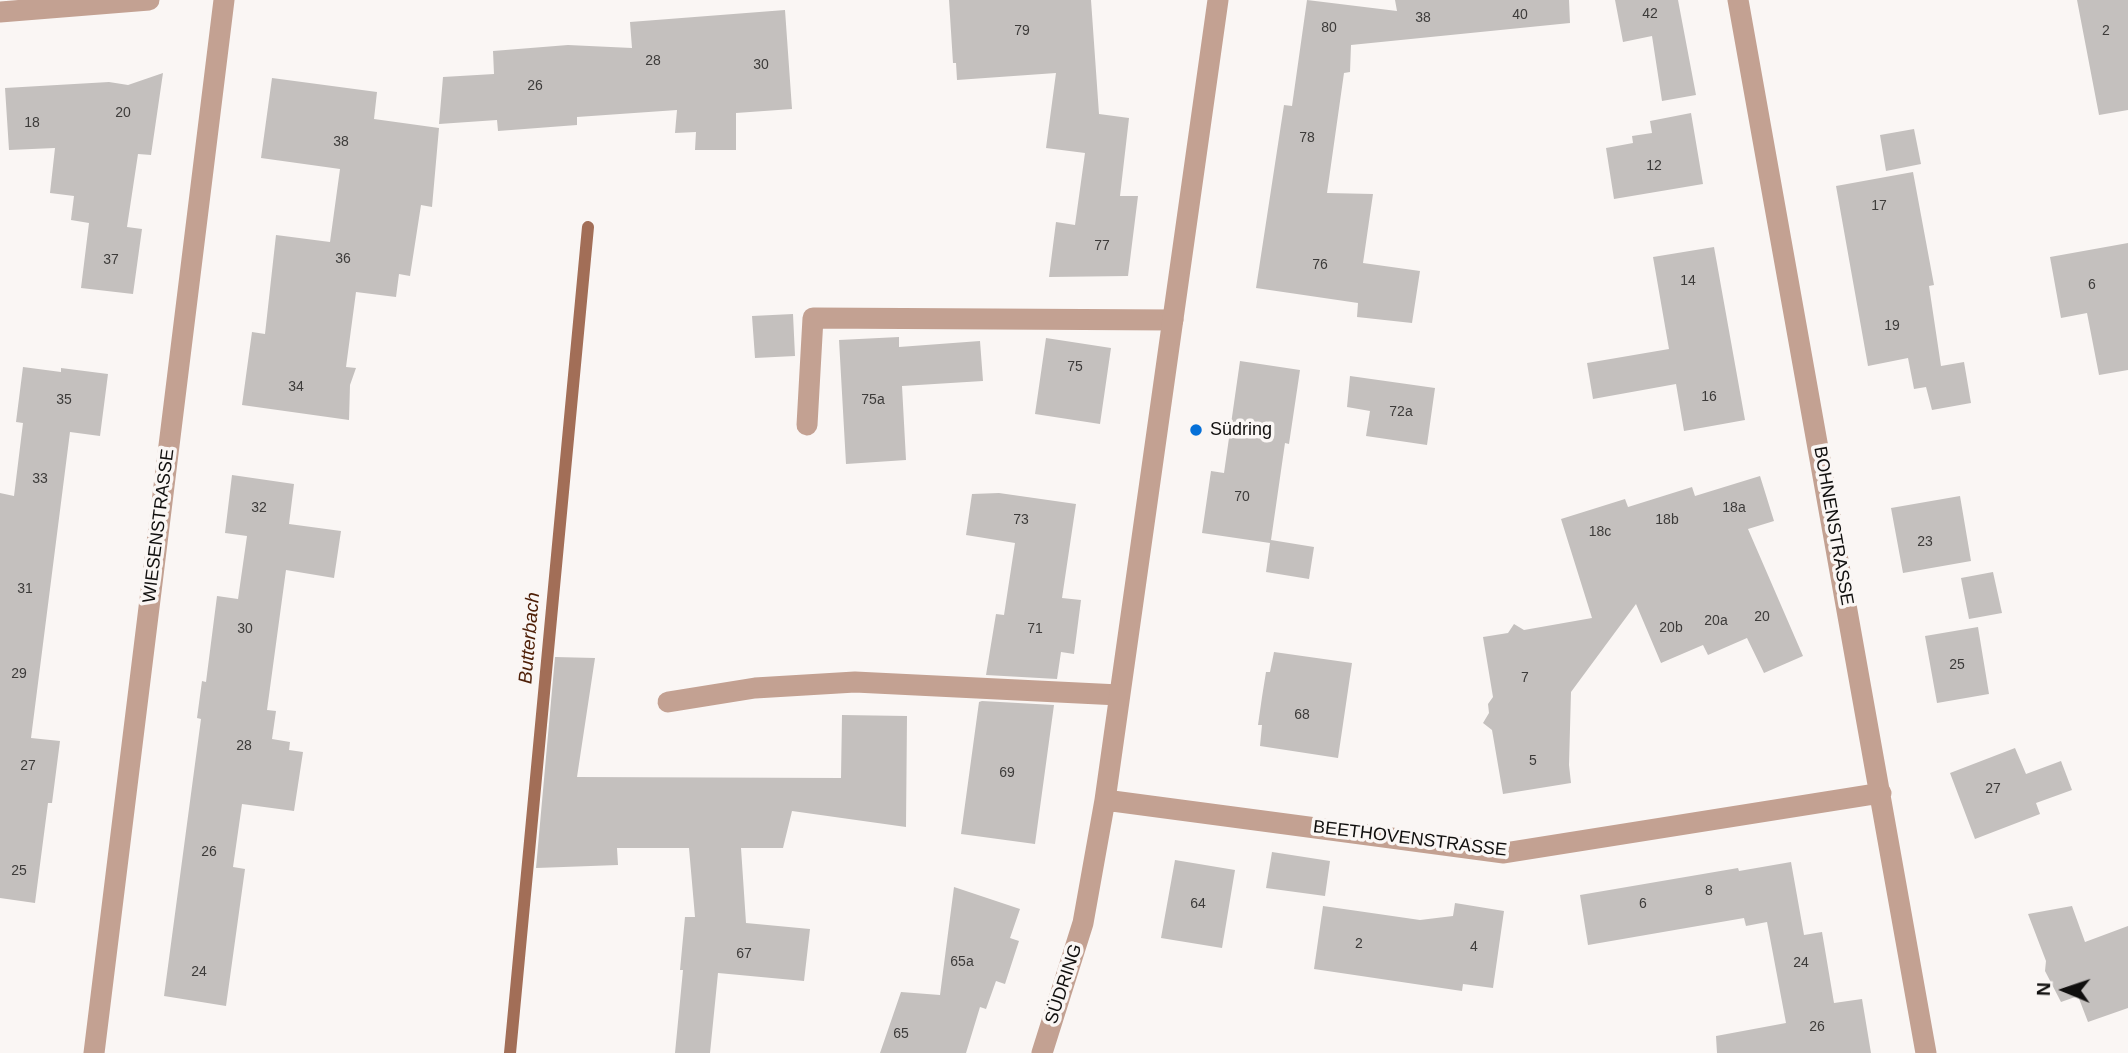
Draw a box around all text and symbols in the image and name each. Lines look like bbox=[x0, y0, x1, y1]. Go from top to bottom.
house number: 42 bbox=[1642, 6, 1658, 22]
house number: 40 bbox=[1512, 7, 1528, 23]
house number: 38 bbox=[1415, 10, 1431, 26]
house number: 80 bbox=[1321, 20, 1337, 36]
house number: 79 bbox=[1014, 23, 1030, 39]
house number: 2 bbox=[2102, 23, 2110, 39]
house number: 28 bbox=[645, 53, 661, 69]
house number: 30 bbox=[753, 57, 769, 73]
house number: 26 bbox=[527, 78, 543, 94]
house number: 20 bbox=[115, 105, 131, 121]
house number: 18 bbox=[24, 115, 40, 131]
house number: 78 bbox=[1299, 130, 1315, 146]
house number: 38 bbox=[333, 134, 349, 150]
house number: 12 bbox=[1646, 158, 1662, 174]
house number: 17 bbox=[1871, 198, 1887, 214]
house number: 77 bbox=[1094, 238, 1110, 254]
house number: 36 bbox=[335, 251, 351, 267]
house number: 37 bbox=[103, 252, 119, 268]
house number: 76 bbox=[1312, 257, 1328, 273]
house number: 14 bbox=[1680, 273, 1696, 289]
house number: 6 bbox=[2088, 277, 2096, 293]
house number: 19 bbox=[1884, 318, 1900, 334]
house number: 75 bbox=[1067, 359, 1083, 375]
house number: 34 bbox=[288, 379, 304, 395]
house number: 16 bbox=[1701, 389, 1717, 405]
house number: 35 bbox=[56, 392, 72, 408]
house number: 75a bbox=[861, 392, 885, 408]
house number: 72a bbox=[1389, 404, 1413, 420]
place label: Südring bbox=[1210, 419, 1272, 441]
marker: Südring bbox=[1188, 422, 1204, 438]
street label: BOHNENSTRASSE bbox=[1808, 445, 1858, 607]
street label: WIESENSTRASSE bbox=[139, 448, 179, 604]
house number: 33 bbox=[32, 471, 48, 487]
house number: 70 bbox=[1234, 489, 1250, 505]
house number: 32 bbox=[251, 500, 267, 516]
house number: 18a bbox=[1722, 500, 1746, 516]
house number: 73 bbox=[1013, 512, 1029, 528]
house number: 18b bbox=[1655, 512, 1679, 528]
house number: 18c bbox=[1589, 524, 1611, 540]
house number: 23 bbox=[1917, 534, 1933, 550]
house number: 31 bbox=[17, 581, 33, 597]
water label: Butterbach bbox=[515, 591, 545, 685]
house number: 20 bbox=[1754, 609, 1770, 625]
house number: 20a bbox=[1704, 613, 1728, 629]
house number: 20b bbox=[1659, 620, 1683, 636]
house number: 30 bbox=[237, 621, 253, 637]
house number: 71 bbox=[1027, 621, 1043, 637]
house number: 25 bbox=[1949, 657, 1965, 673]
house number: 29 bbox=[11, 666, 27, 682]
house number: 7 bbox=[1521, 670, 1529, 686]
house number: 68 bbox=[1294, 707, 1310, 723]
house number: 28 bbox=[236, 738, 252, 754]
house number: 5 bbox=[1529, 753, 1537, 769]
house number: 27 bbox=[20, 758, 36, 774]
house number: 69 bbox=[999, 765, 1015, 781]
house number: 27 bbox=[1985, 781, 2001, 797]
street label: BEETHOVENSTRASSE bbox=[1312, 816, 1508, 862]
house number: 26 bbox=[201, 844, 217, 860]
house number: 25 bbox=[11, 863, 27, 879]
house number: 8 bbox=[1705, 883, 1713, 899]
house number: 64 bbox=[1190, 896, 1206, 912]
house number: 6 bbox=[1639, 896, 1647, 912]
house number: 2 bbox=[1355, 936, 1363, 952]
house number: 4 bbox=[1470, 939, 1478, 955]
street label: SÜDRING bbox=[1041, 941, 1087, 1027]
house number: 67 bbox=[736, 946, 752, 962]
house number: 65a bbox=[950, 954, 974, 970]
house number: 24 bbox=[1793, 955, 1809, 971]
north arrow bbox=[2030, 955, 2100, 1025]
house number: 24 bbox=[191, 964, 207, 980]
text: N bbox=[2033, 982, 2054, 996]
house number: 26 bbox=[1809, 1019, 1825, 1035]
house number: 65 bbox=[893, 1026, 909, 1042]

